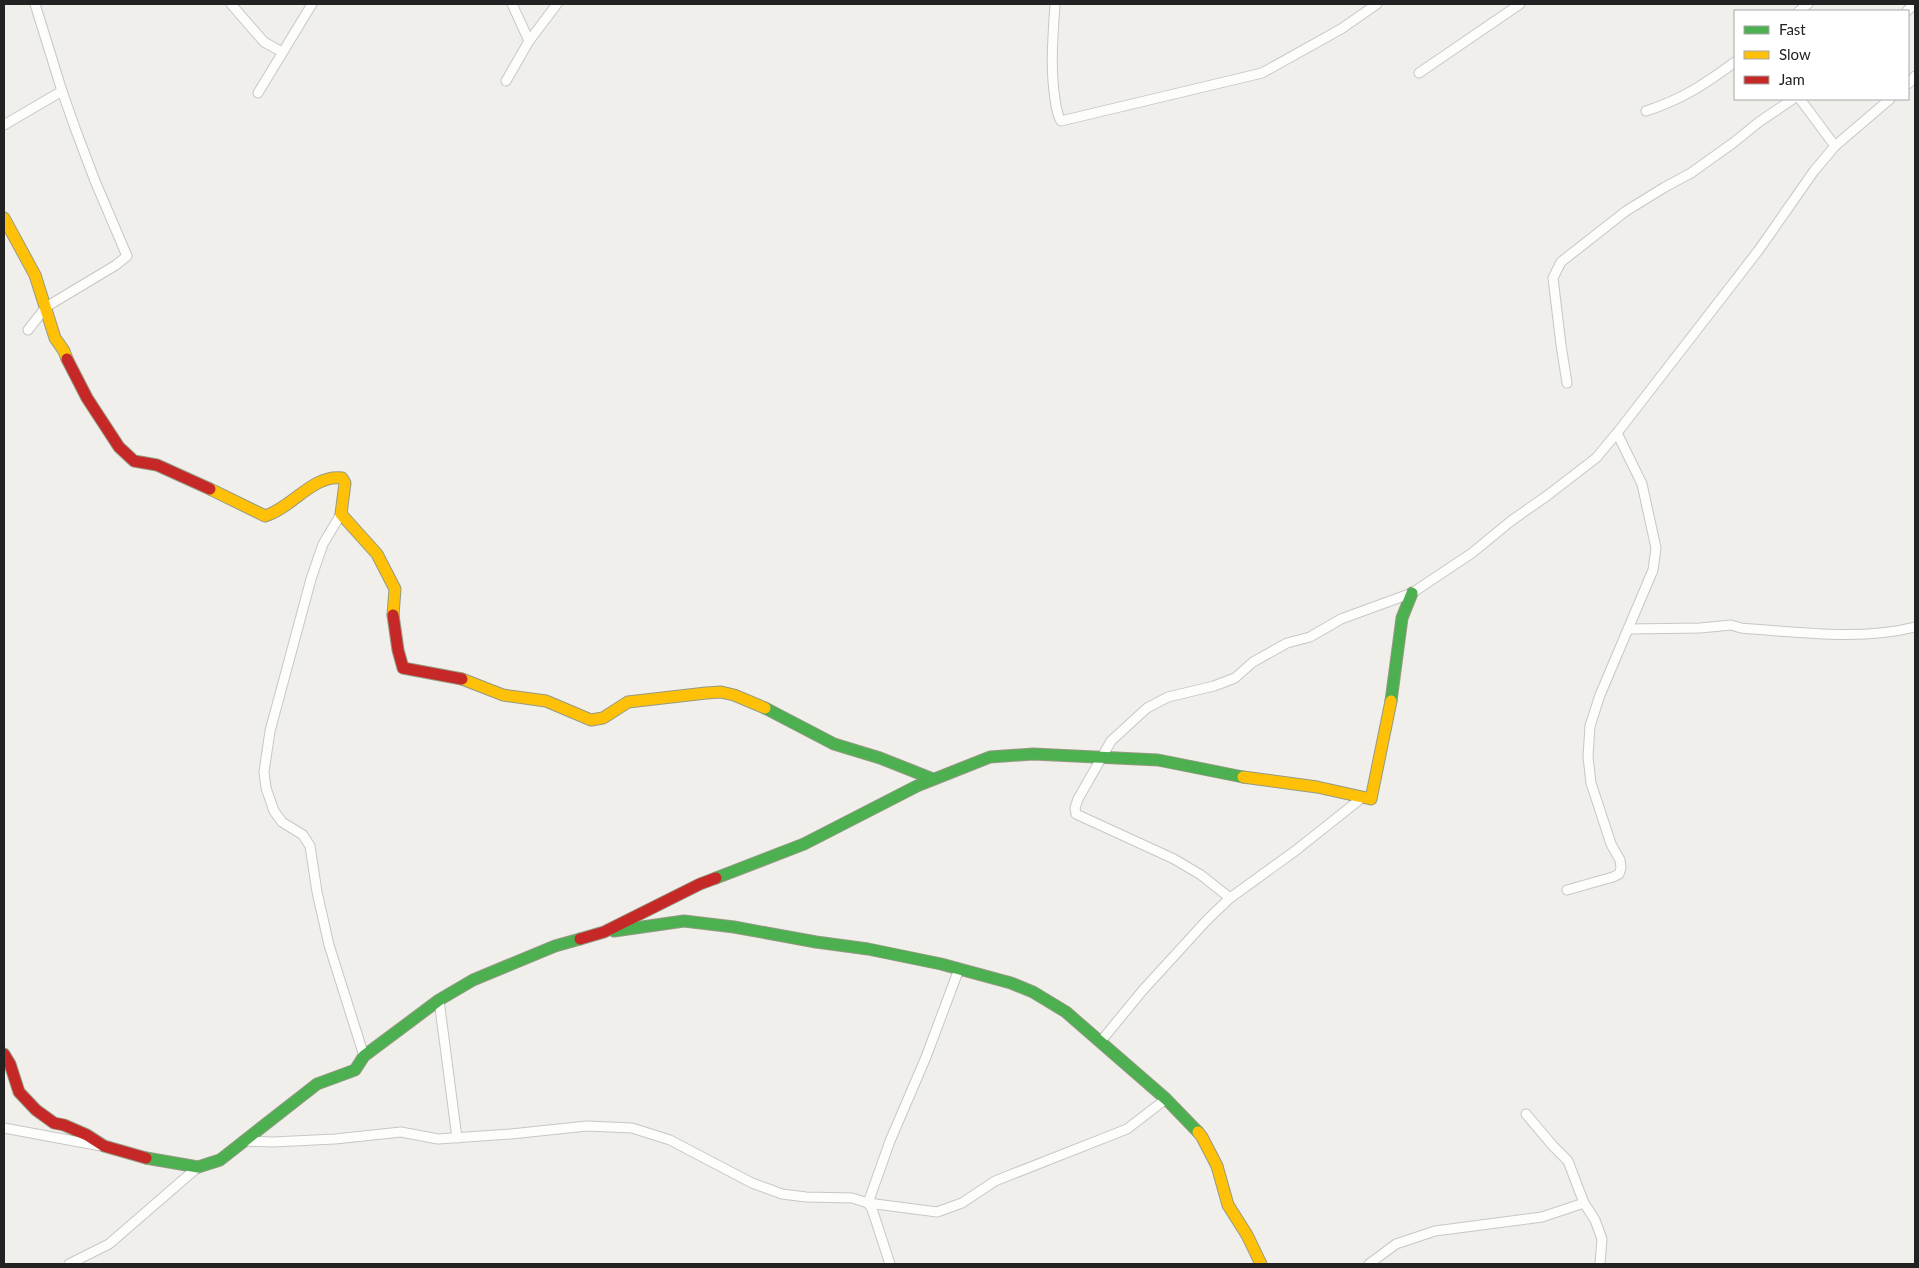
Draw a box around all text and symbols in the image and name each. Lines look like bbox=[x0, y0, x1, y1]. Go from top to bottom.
legend bbox=[1734, 10, 1909, 100]
text: Fast bbox=[1779, 20, 1806, 38]
text: Slow bbox=[1779, 45, 1811, 63]
text: Jam bbox=[1779, 70, 1805, 88]

